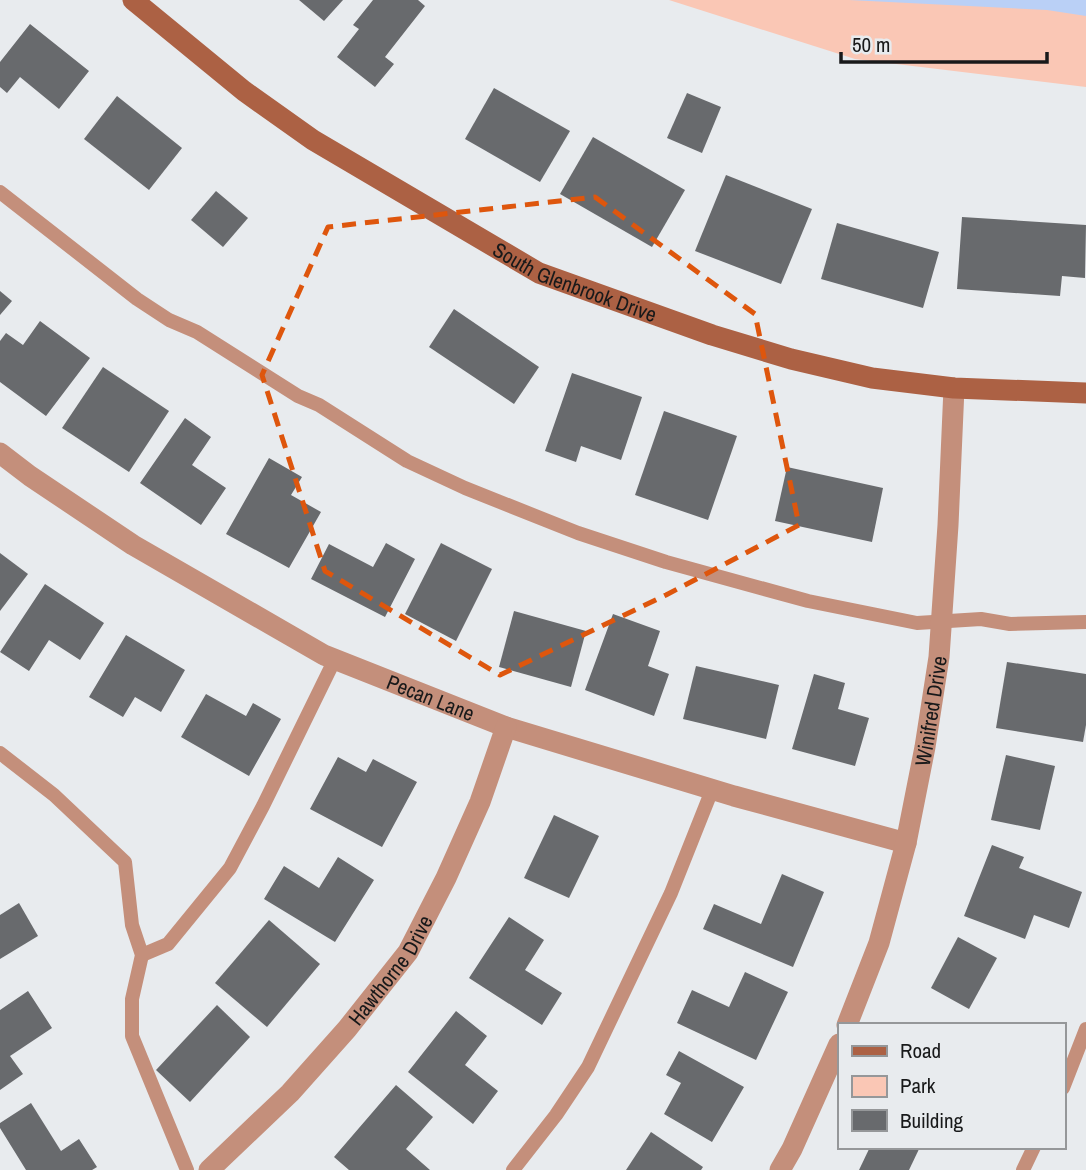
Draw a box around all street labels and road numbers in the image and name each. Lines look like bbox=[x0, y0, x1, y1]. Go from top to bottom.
street label: South Glenbrook Drive bbox=[488, 235, 661, 329]
street label: Winifred Drive bbox=[907, 654, 953, 768]
street label: Pecan Lane bbox=[383, 667, 479, 728]
street label: Hawthorne Drive bbox=[341, 910, 439, 1031]

